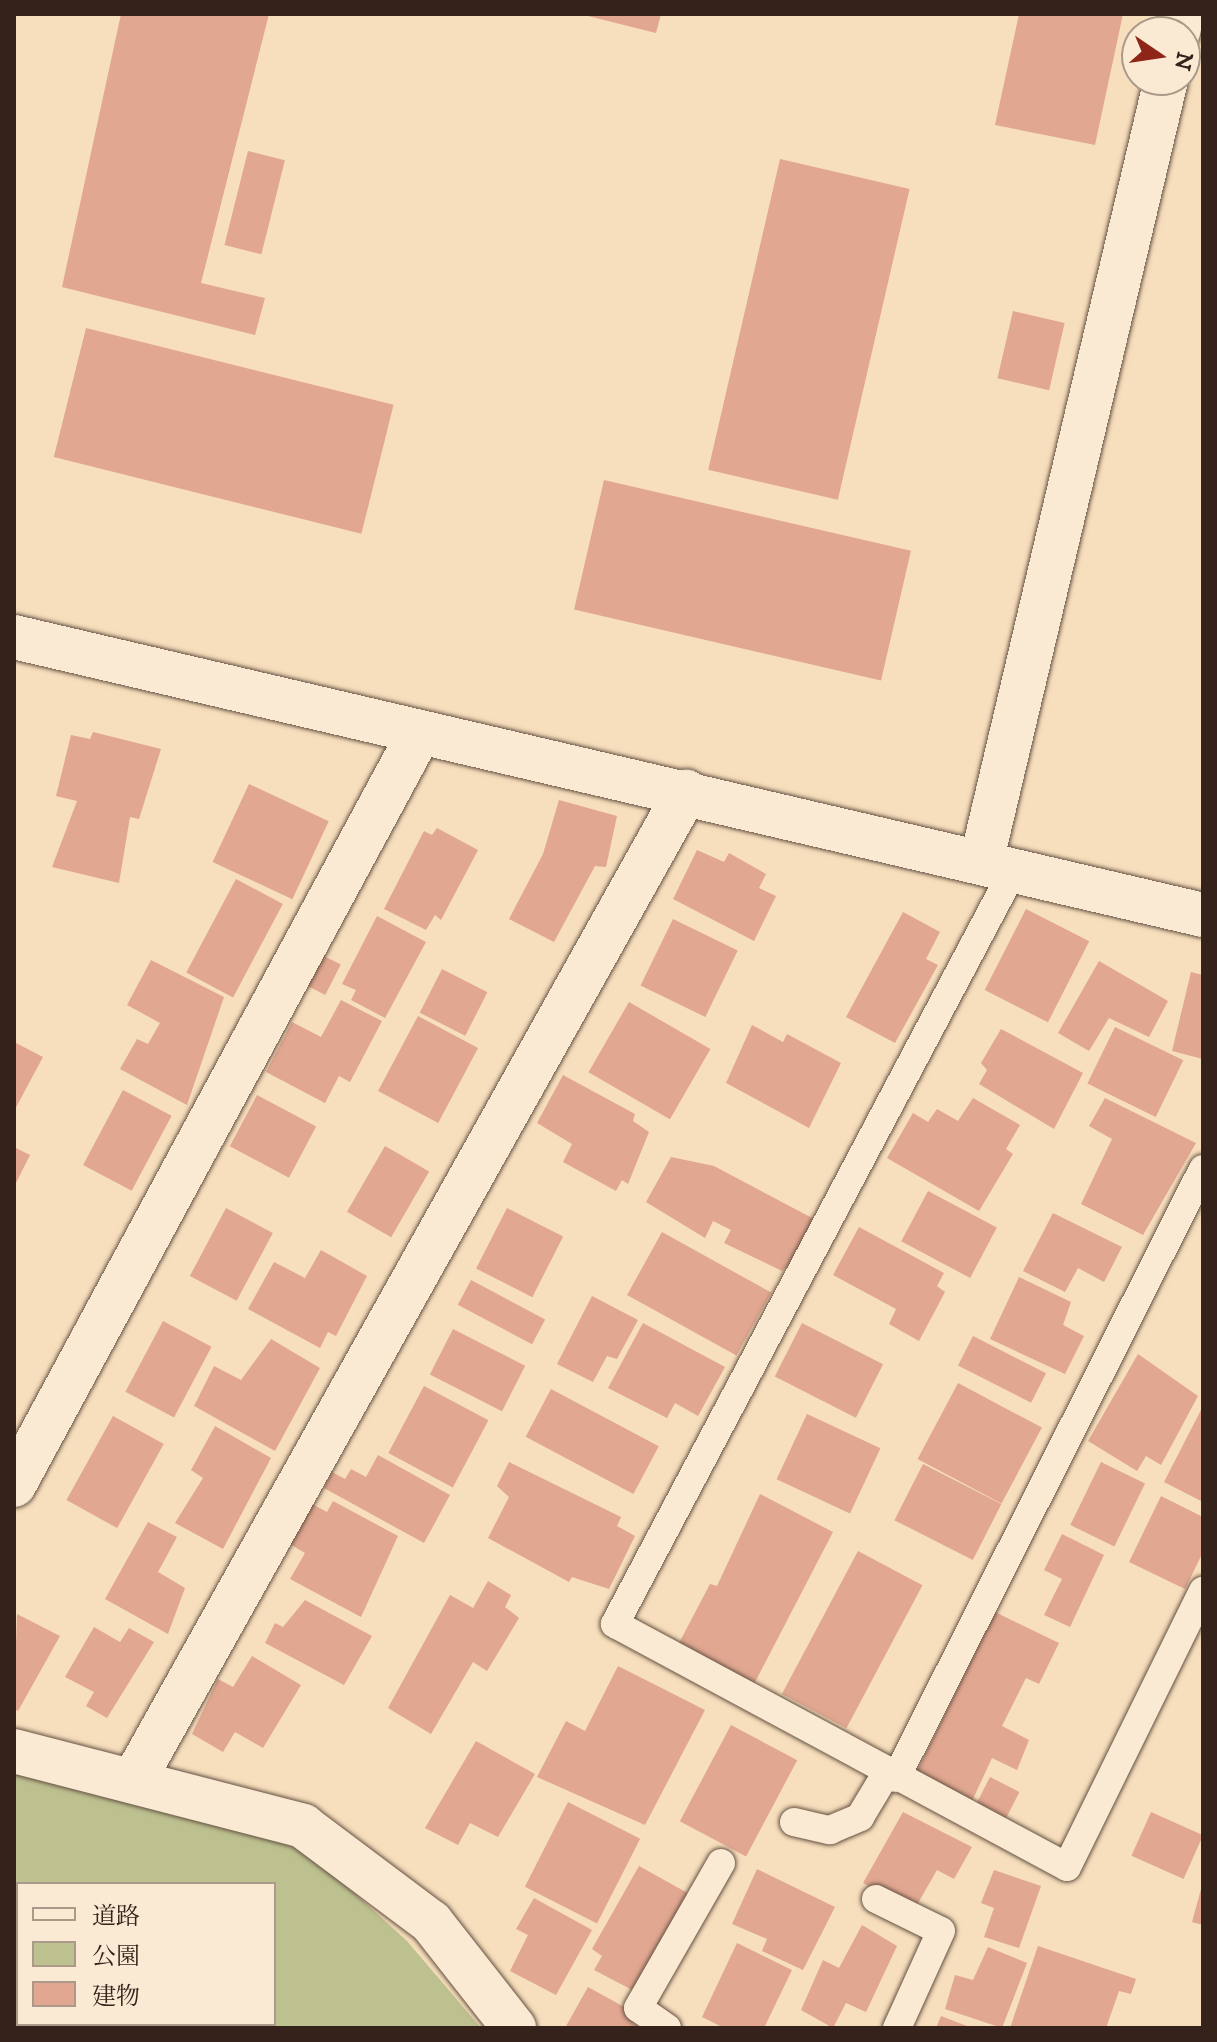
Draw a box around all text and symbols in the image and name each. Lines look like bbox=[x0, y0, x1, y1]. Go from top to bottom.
north arrow bbox=[1121, 16, 1201, 96]
text: N bbox=[1168, 49, 1198, 73]
legend bbox=[16, 1882, 276, 2026]
text: 道路 bbox=[92, 1902, 140, 1932]
text: 公園 bbox=[92, 1942, 140, 1972]
text: 建物 bbox=[92, 1982, 140, 2012]

